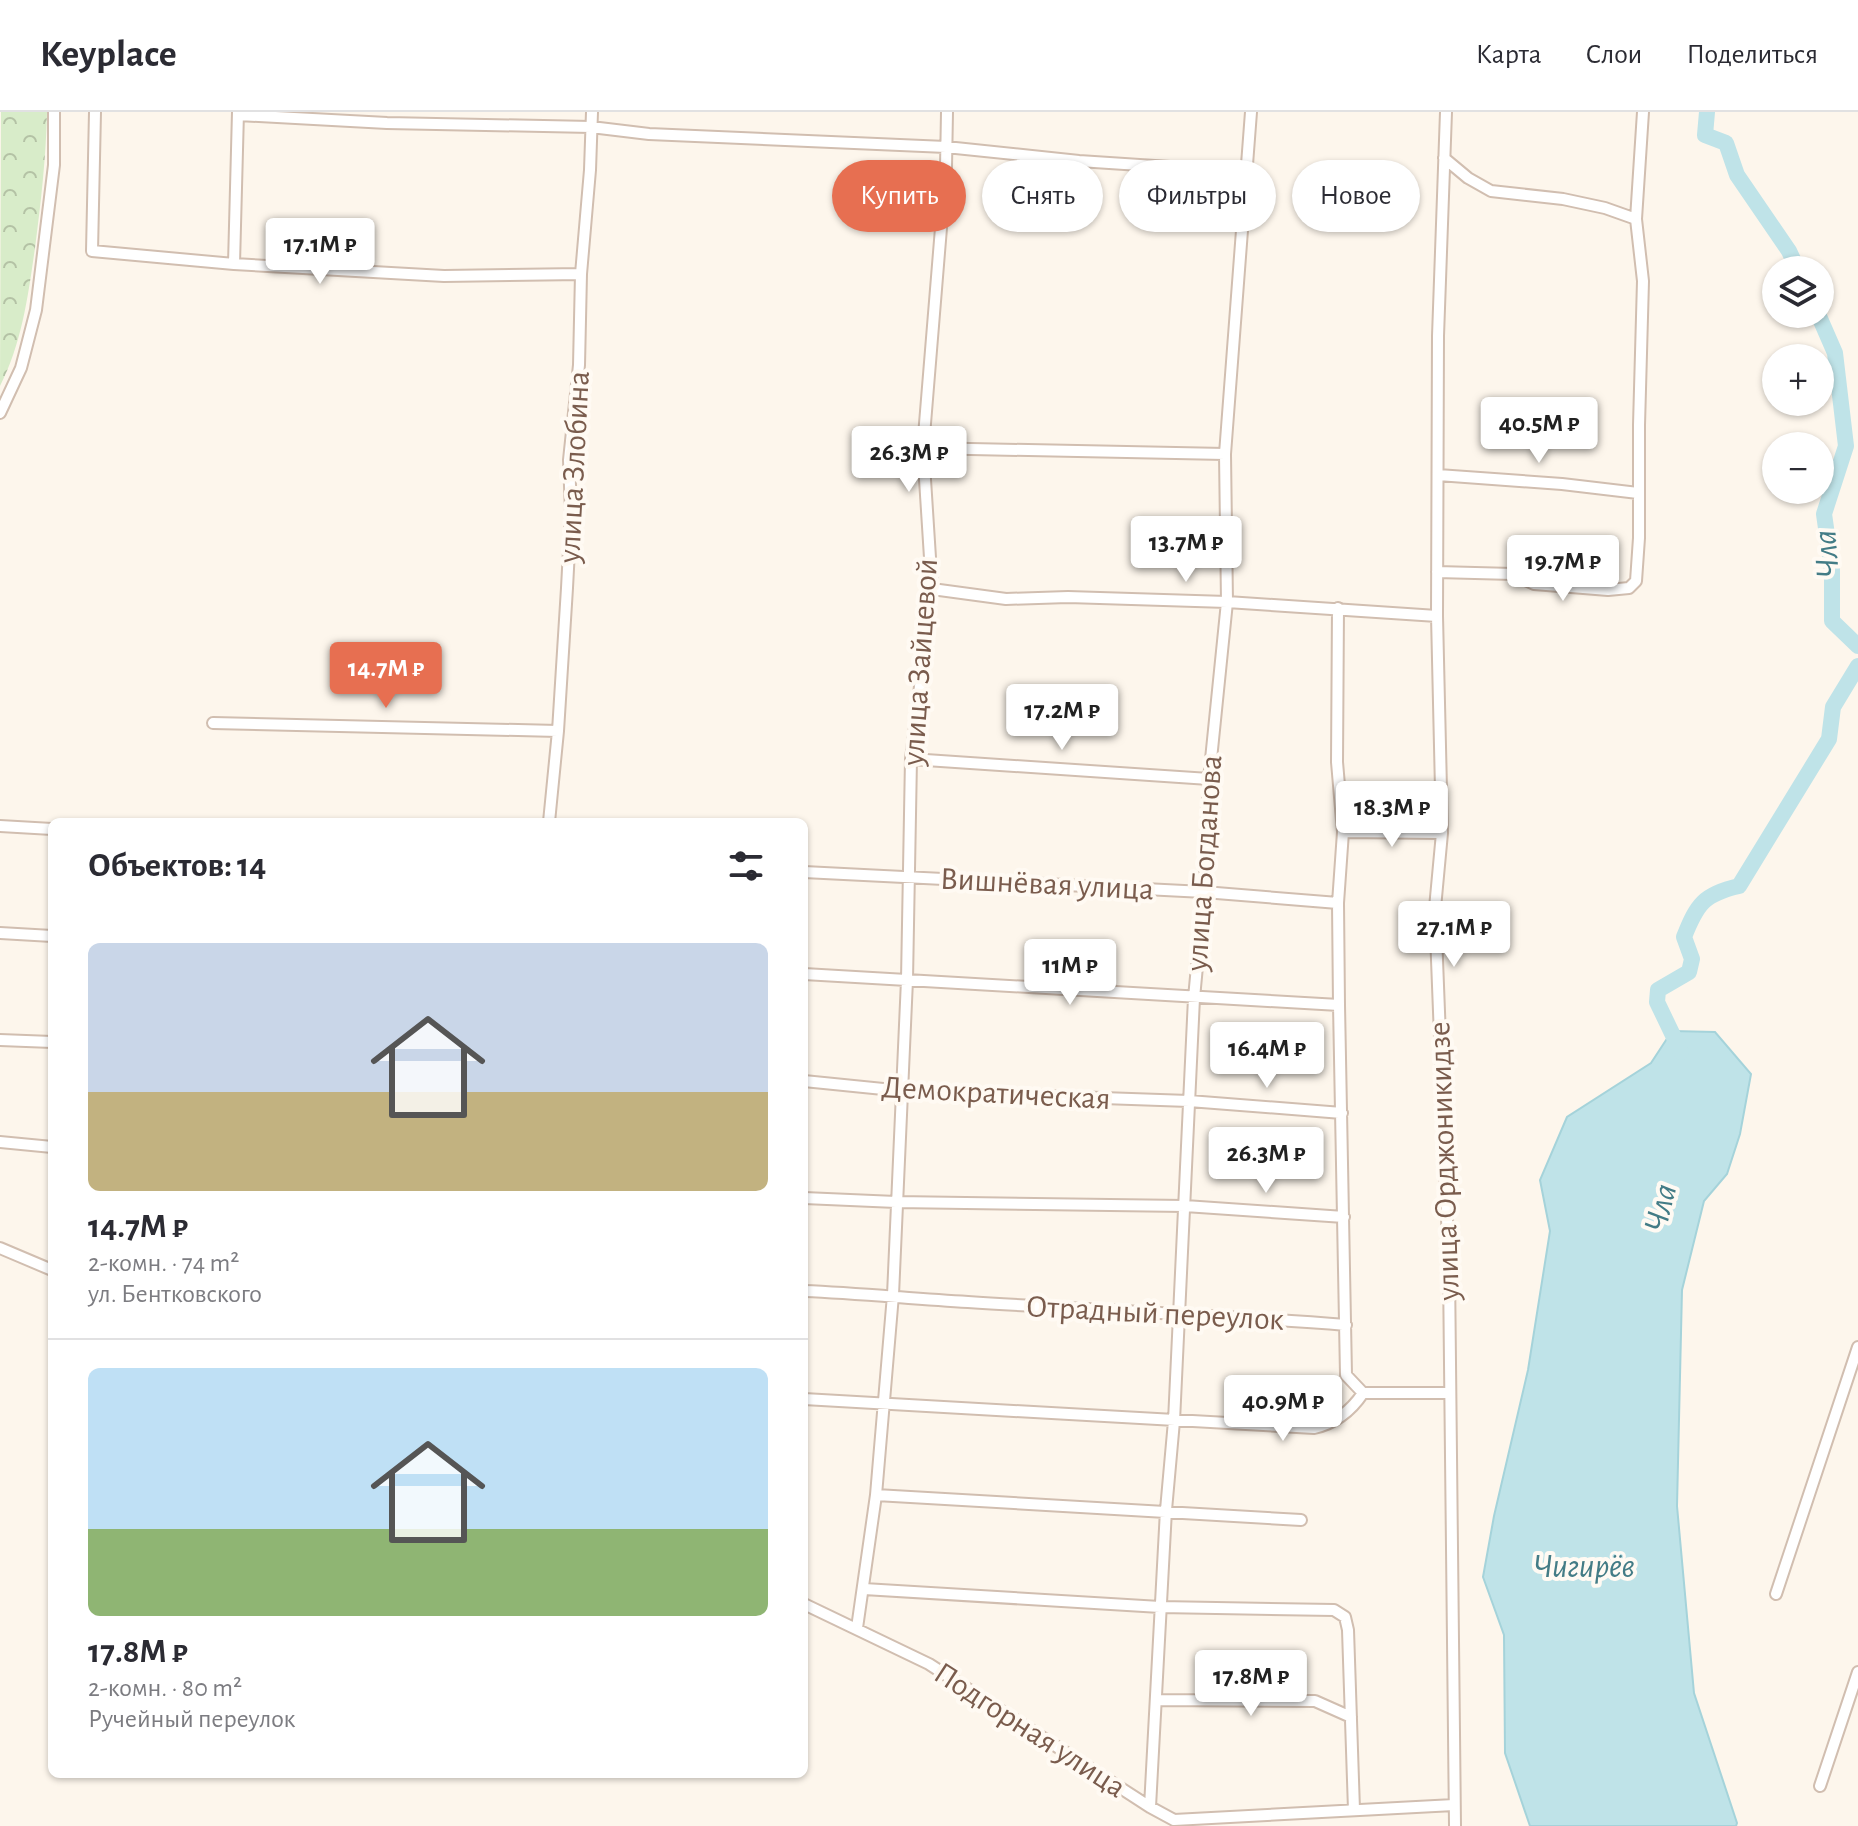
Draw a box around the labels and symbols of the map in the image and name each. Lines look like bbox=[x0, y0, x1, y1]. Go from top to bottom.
pin: 17.1M ₽ bbox=[246, 218, 394, 286]
street label: улица Злобина bbox=[553, 370, 595, 565]
pin: 40.5M ₽ bbox=[1465, 397, 1613, 465]
pin: 26.3M ₽ bbox=[835, 426, 983, 494]
pin: 13.7M ₽ bbox=[1112, 516, 1260, 584]
water label: Чла bbox=[1808, 529, 1846, 579]
pin: 19.7M ₽ bbox=[1489, 535, 1637, 603]
street label: улица Зайцевой bbox=[897, 557, 943, 768]
pin: 14.7M ₽ bbox=[312, 642, 460, 710]
pin: 17.2M ₽ bbox=[988, 684, 1136, 752]
street label: улица Богданова bbox=[1180, 754, 1228, 973]
pin: 18.3M ₽ bbox=[1318, 781, 1466, 849]
street label: Вишнёвая улица bbox=[939, 862, 1155, 906]
pin: 27.1M ₽ bbox=[1380, 901, 1528, 969]
pin: 11M ₽ bbox=[1014, 939, 1126, 1007]
street label: улица Орджоникидзе bbox=[1423, 1021, 1465, 1302]
pin: 16.4M ₽ bbox=[1193, 1022, 1341, 1090]
street label: Демократическая bbox=[881, 1071, 1111, 1115]
pin: 26.3M ₽ bbox=[1192, 1127, 1340, 1195]
water label: Чла bbox=[1639, 1181, 1683, 1235]
street label: Отрадный переулок bbox=[1025, 1290, 1285, 1336]
pin: 40.9M ₽ bbox=[1209, 1375, 1357, 1443]
water label: Чигирёв bbox=[1533, 1550, 1635, 1584]
pin: 17.8M ₽ bbox=[1177, 1650, 1325, 1718]
street label: Подгорная улица bbox=[929, 1656, 1131, 1804]

